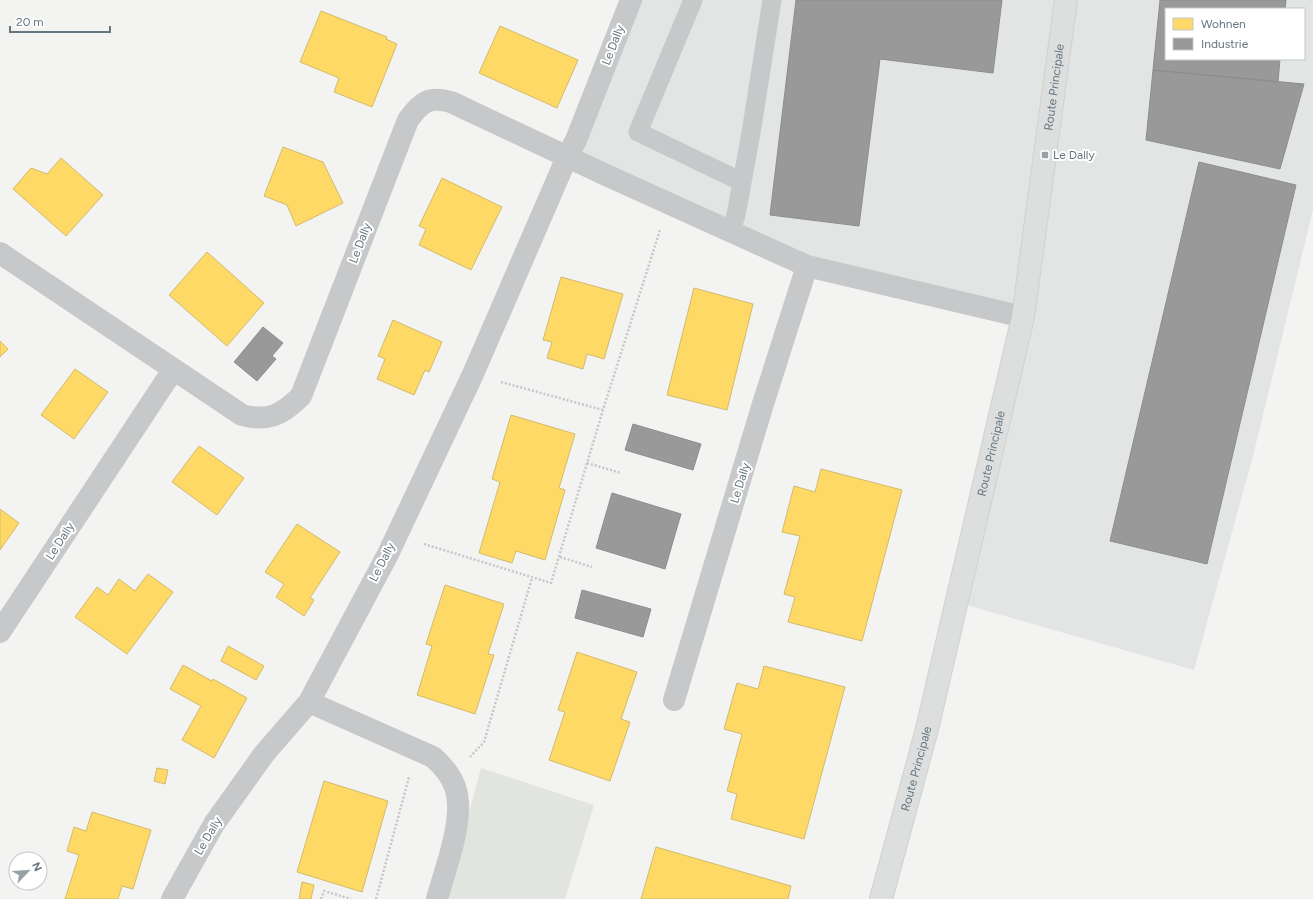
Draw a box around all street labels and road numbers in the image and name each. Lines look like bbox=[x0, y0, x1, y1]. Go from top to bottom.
street label: Le Dally bbox=[599, 22, 627, 67]
street label: Route Principale bbox=[1041, 43, 1067, 132]
street label: Le Dally bbox=[346, 220, 374, 265]
street label: Route Principale bbox=[974, 409, 1008, 498]
street label: Le Dally bbox=[727, 460, 753, 505]
street label: Le Dally bbox=[43, 519, 78, 562]
street label: Le Dally bbox=[366, 540, 398, 584]
street label: Route Principale bbox=[898, 724, 935, 813]
street label: Le Dally bbox=[191, 814, 225, 857]

